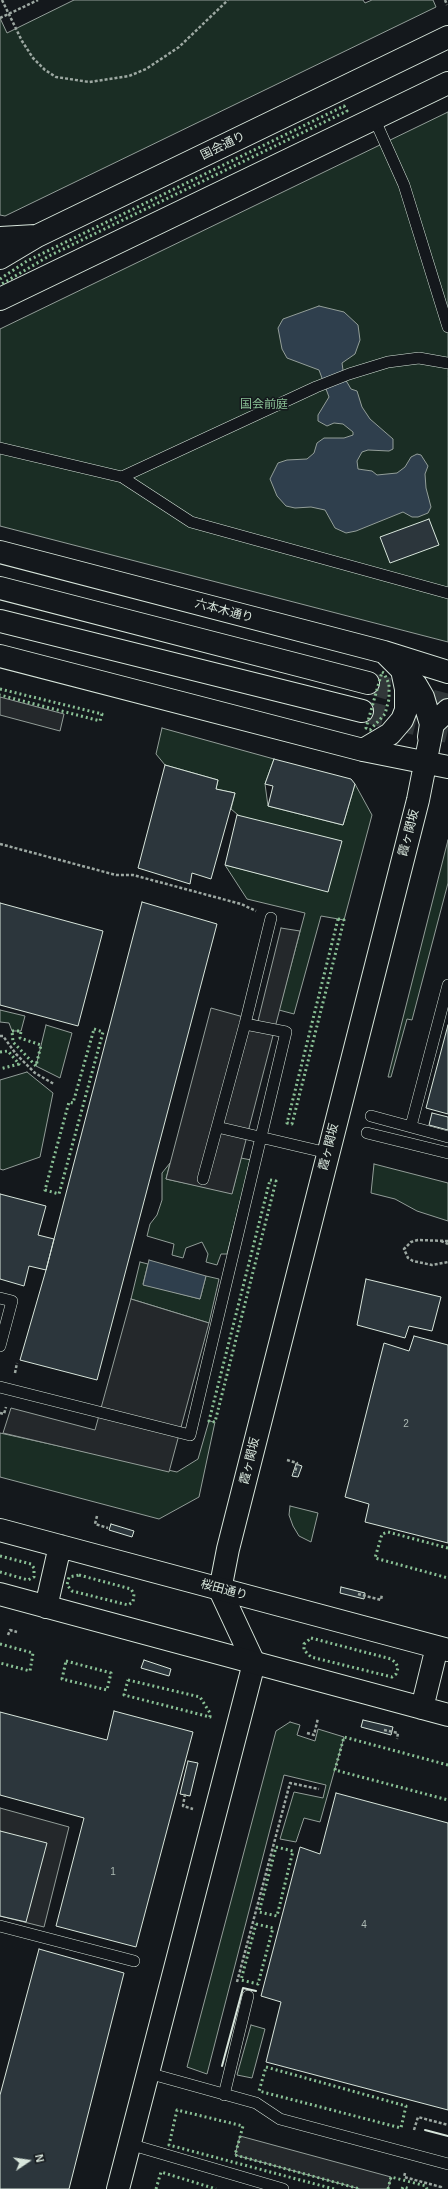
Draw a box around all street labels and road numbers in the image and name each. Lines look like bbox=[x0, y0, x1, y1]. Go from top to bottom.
street label: 国会通り bbox=[198, 129, 248, 163]
street label: 六本木通り bbox=[193, 596, 255, 626]
street label: 霞ヶ関坂 bbox=[396, 808, 422, 858]
street label: 霞ヶ関坂 bbox=[316, 1122, 342, 1172]
street label: 霞ヶ関坂 bbox=[237, 1436, 263, 1486]
street label: 桜田通り bbox=[199, 1577, 249, 1603]

